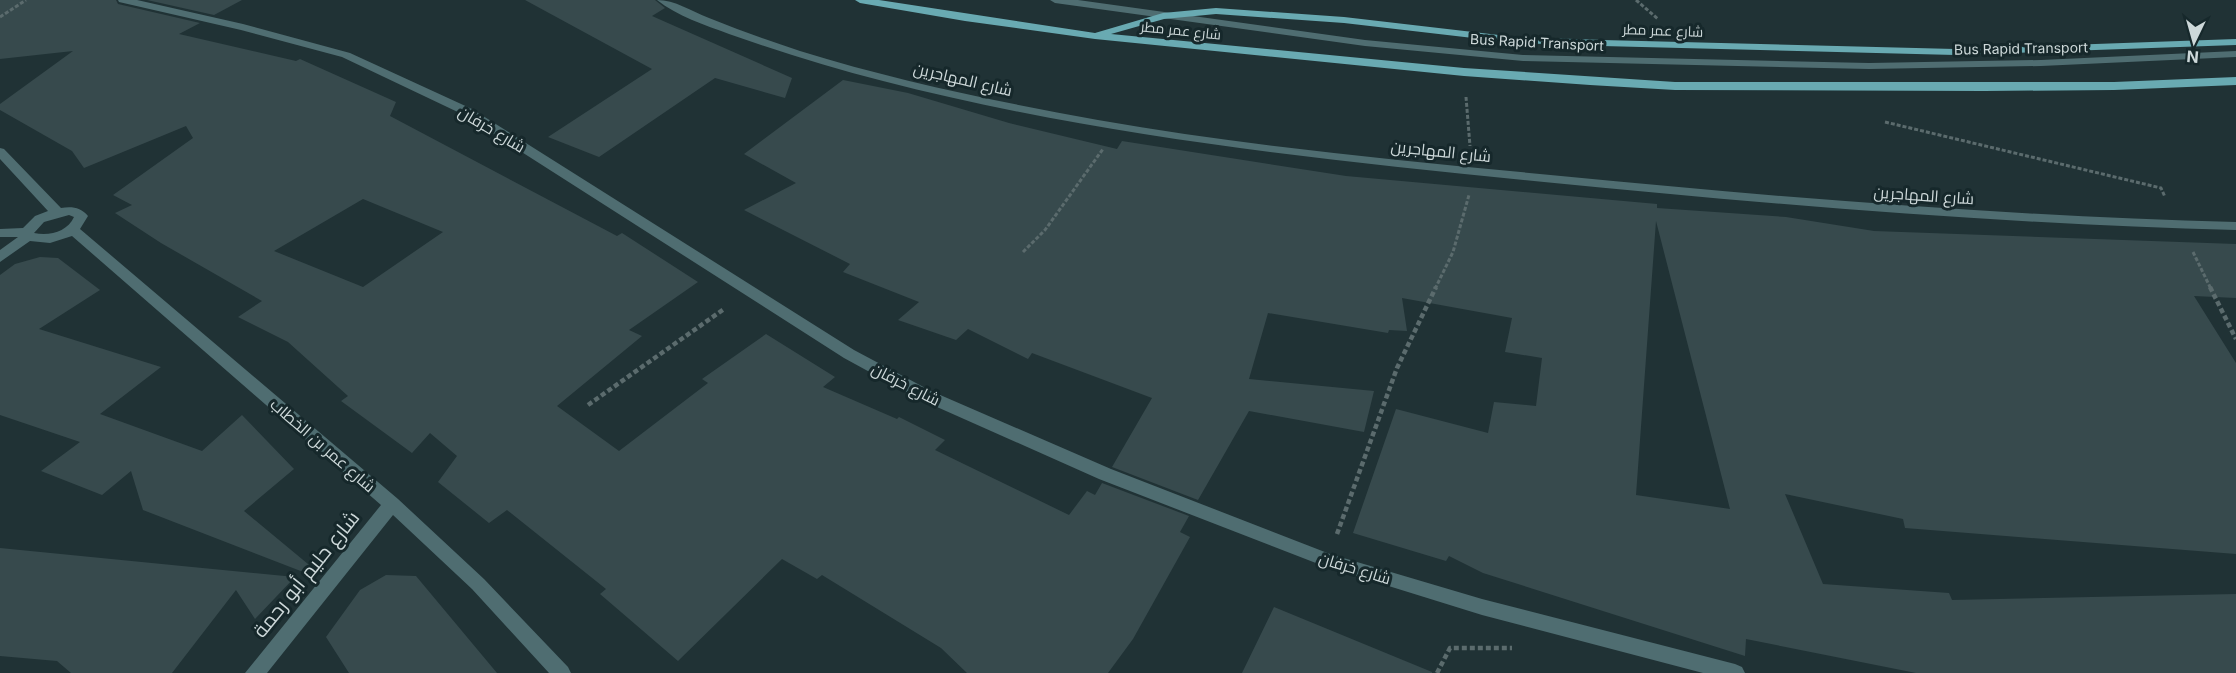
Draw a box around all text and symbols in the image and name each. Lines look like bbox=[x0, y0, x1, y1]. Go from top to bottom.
north arrow bbox=[2164, 12, 2224, 72]
street label: شارع عمر مطر bbox=[1139, 17, 1222, 44]
street label: شارع عمر مطر bbox=[1621, 20, 1704, 41]
street label: Bus Rapid Transport bbox=[1470, 30, 1605, 54]
street label: Bus Rapid Transport bbox=[1954, 38, 2089, 58]
text: N bbox=[2186, 46, 2200, 67]
street label: شارع المهاجرين bbox=[911, 58, 1014, 102]
street label: شارع خرفان bbox=[454, 101, 529, 158]
street label: شارع المهاجرين bbox=[1390, 136, 1492, 168]
street label: شارع المهاجرين bbox=[1873, 182, 1975, 210]
street label: شارع خرفان bbox=[867, 358, 944, 412]
street label: شارع عمر بن الخطاب bbox=[265, 394, 380, 498]
street label: شارع حليم أبو رحمة bbox=[248, 506, 366, 643]
street label: شارع خرفان bbox=[1316, 548, 1393, 590]

